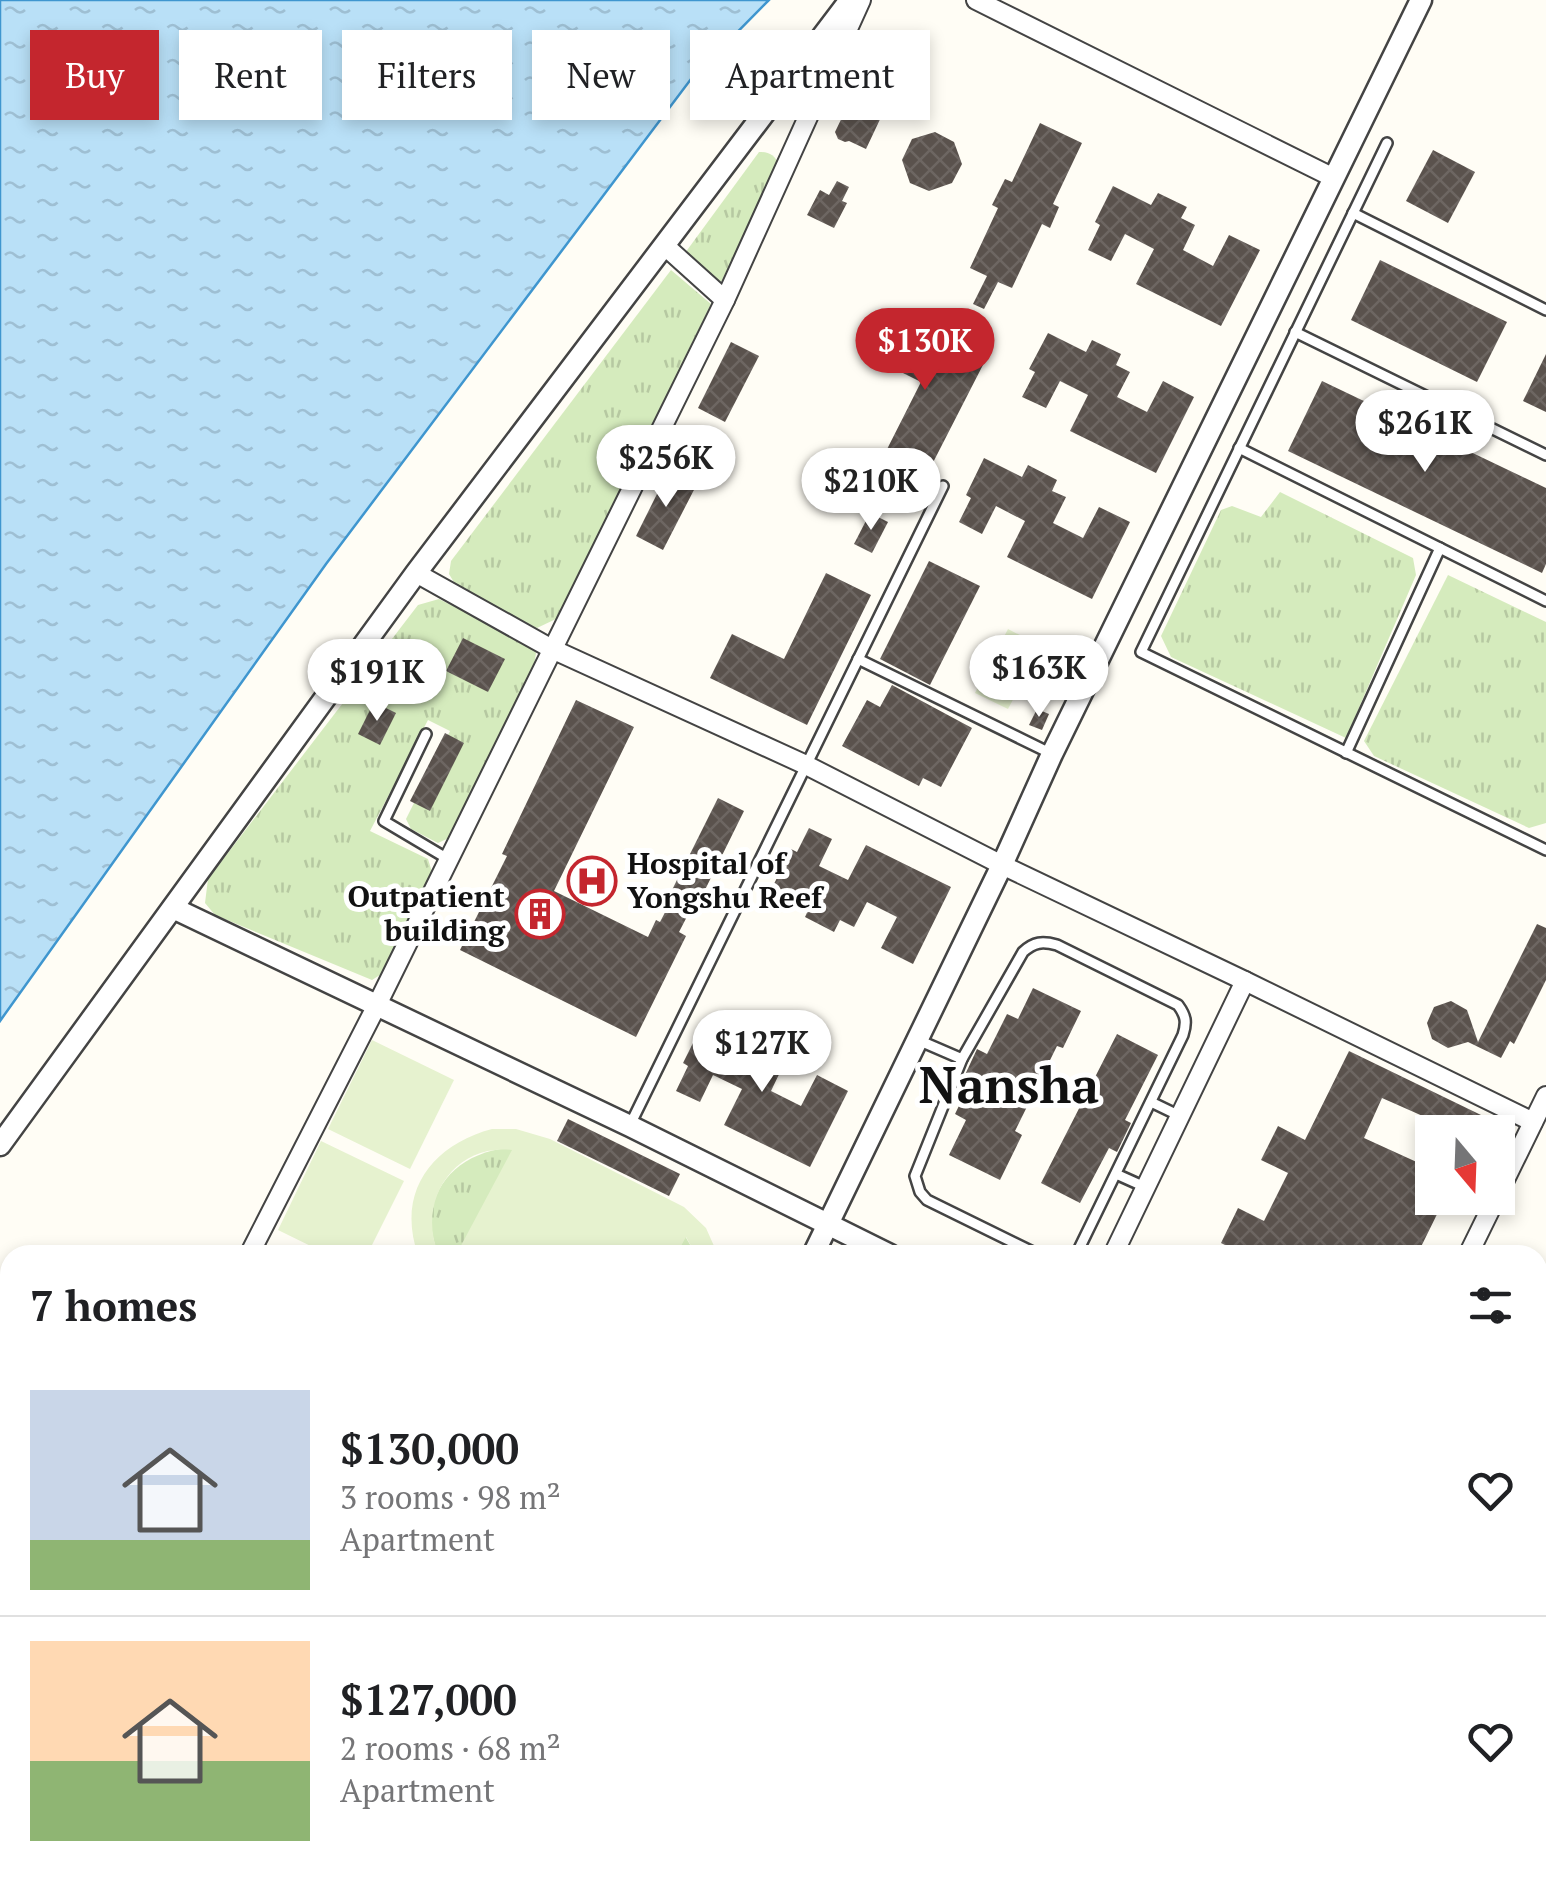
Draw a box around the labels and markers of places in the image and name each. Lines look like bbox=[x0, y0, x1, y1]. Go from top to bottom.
pin: $130K bbox=[855, 308, 995, 393]
pin: $261K bbox=[1355, 390, 1495, 475]
pin: $256K bbox=[596, 425, 736, 510]
pin: $210K bbox=[801, 448, 941, 533]
pin: $163K bbox=[969, 635, 1109, 720]
pin: $191K bbox=[307, 639, 447, 724]
place label: Hospital of Yongshu Reef bbox=[627, 843, 825, 917]
hospital icon: Hospital of Yongshu Reef bbox=[566, 855, 618, 907]
place label: Outpatient building bbox=[347, 876, 506, 950]
building icon: Outpatient building bbox=[514, 888, 566, 940]
pin: $127K bbox=[692, 1010, 832, 1095]

